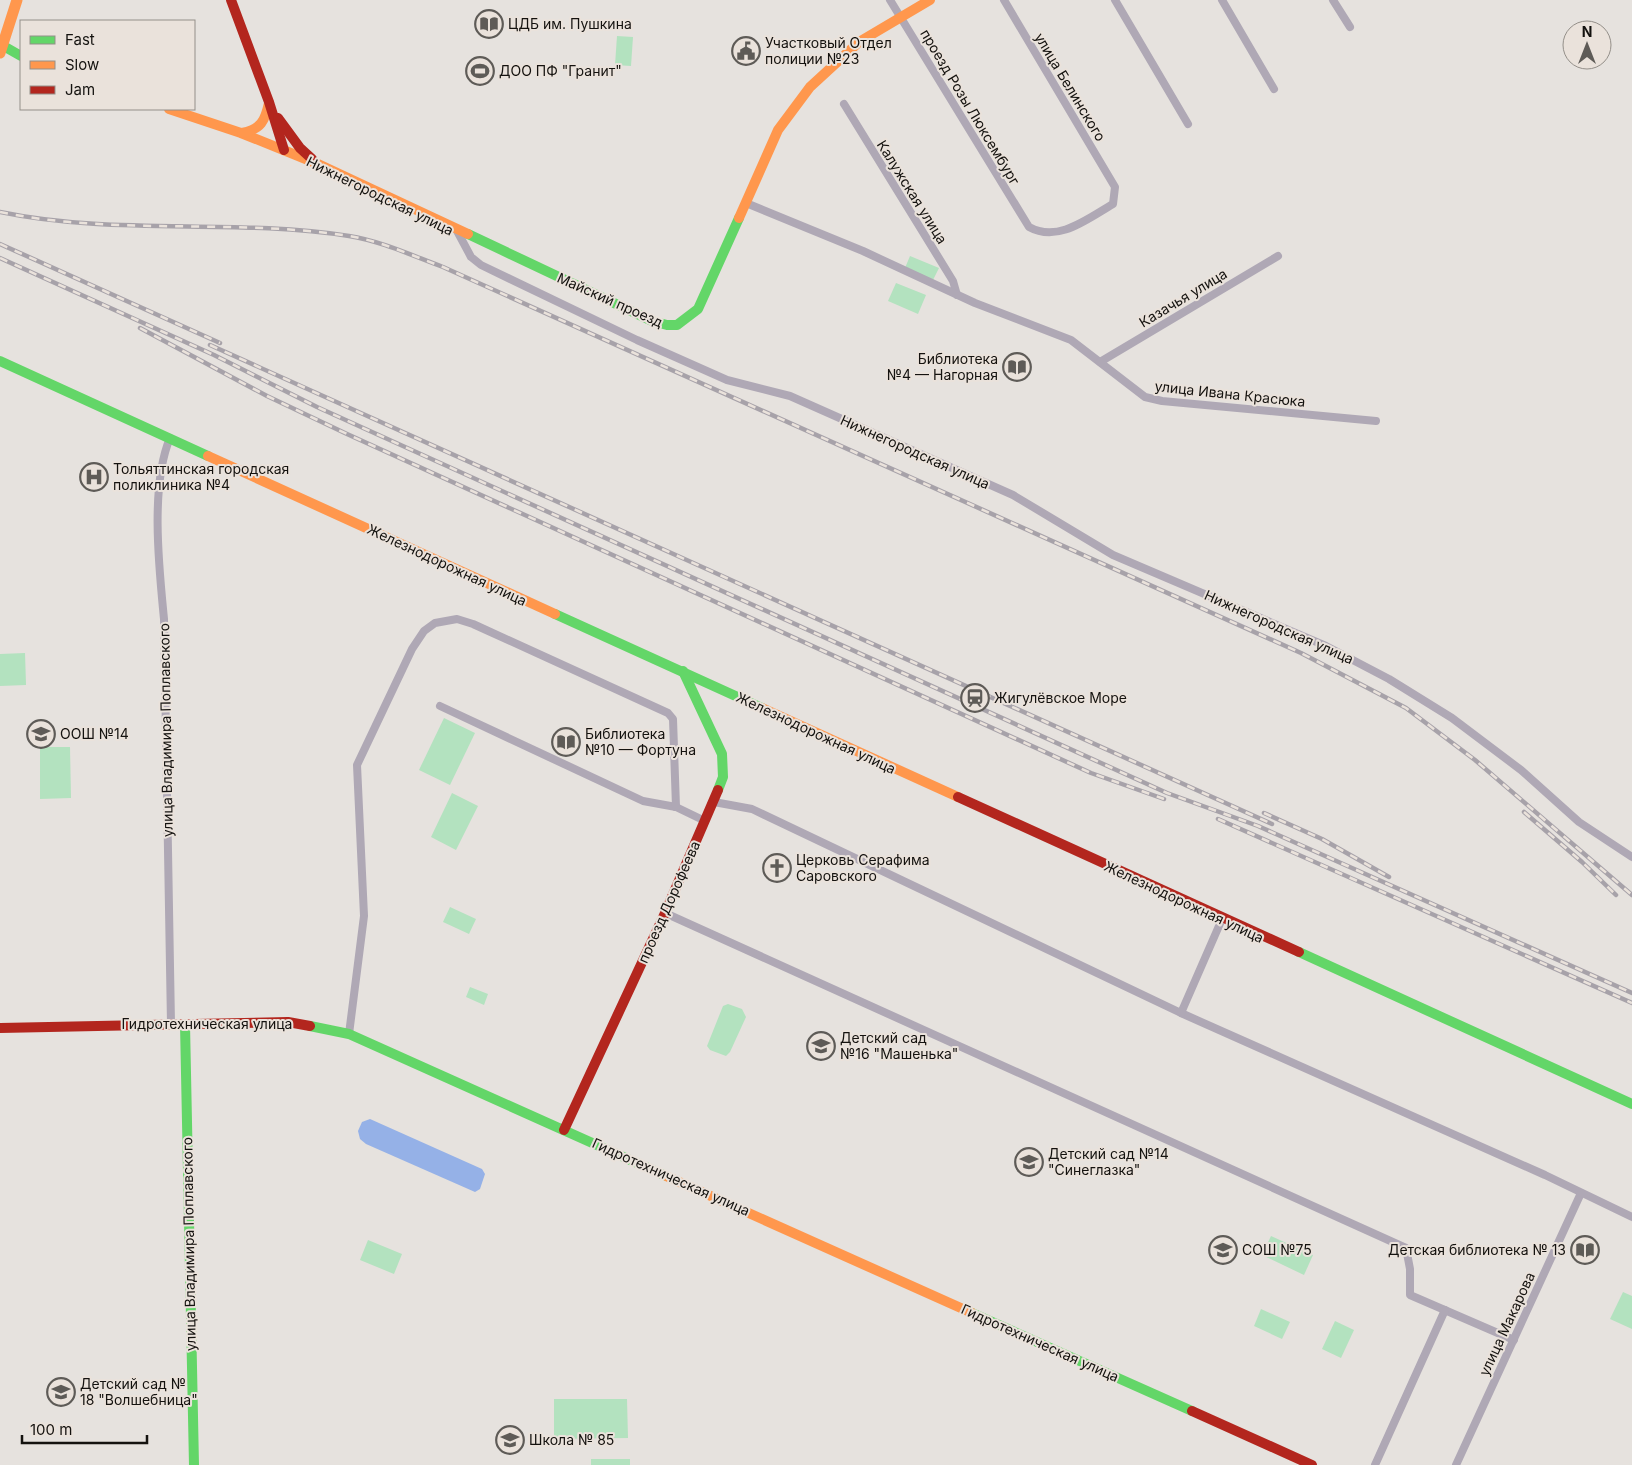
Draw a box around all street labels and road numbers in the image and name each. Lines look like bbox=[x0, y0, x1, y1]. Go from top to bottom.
street label: проезд Розы Люксембург bbox=[917, 26, 1024, 188]
street label: улица Белинского bbox=[1031, 29, 1110, 144]
street label: Калужская улица bbox=[874, 137, 951, 247]
street label: Нижнегородская улица bbox=[304, 153, 456, 239]
street label: Казачья улица bbox=[1136, 265, 1230, 330]
street label: Майский проезд bbox=[555, 269, 666, 331]
street label: улица Ивана Красюка bbox=[1154, 377, 1306, 410]
street label: Нижнегородская улица bbox=[838, 411, 992, 492]
street label: Железнодорожная улица bbox=[365, 520, 530, 609]
street label: Нижнегородская улица bbox=[1202, 586, 1356, 667]
street label: улица Владимира Поплавского bbox=[155, 623, 176, 837]
street label: Железнодорожная улица bbox=[734, 688, 899, 777]
street label: проезд Дорофеева bbox=[634, 838, 703, 965]
street label: Железнодорожная улица bbox=[1102, 857, 1267, 946]
street label: Гидротехническая улица bbox=[122, 1015, 292, 1032]
street label: Гидротехническая улица bbox=[590, 1134, 753, 1219]
street label: улица Владимира Поплавского bbox=[178, 1137, 199, 1351]
street label: улица Макарова bbox=[1475, 1269, 1538, 1378]
street label: Гидротехническая улица bbox=[959, 1300, 1122, 1385]

